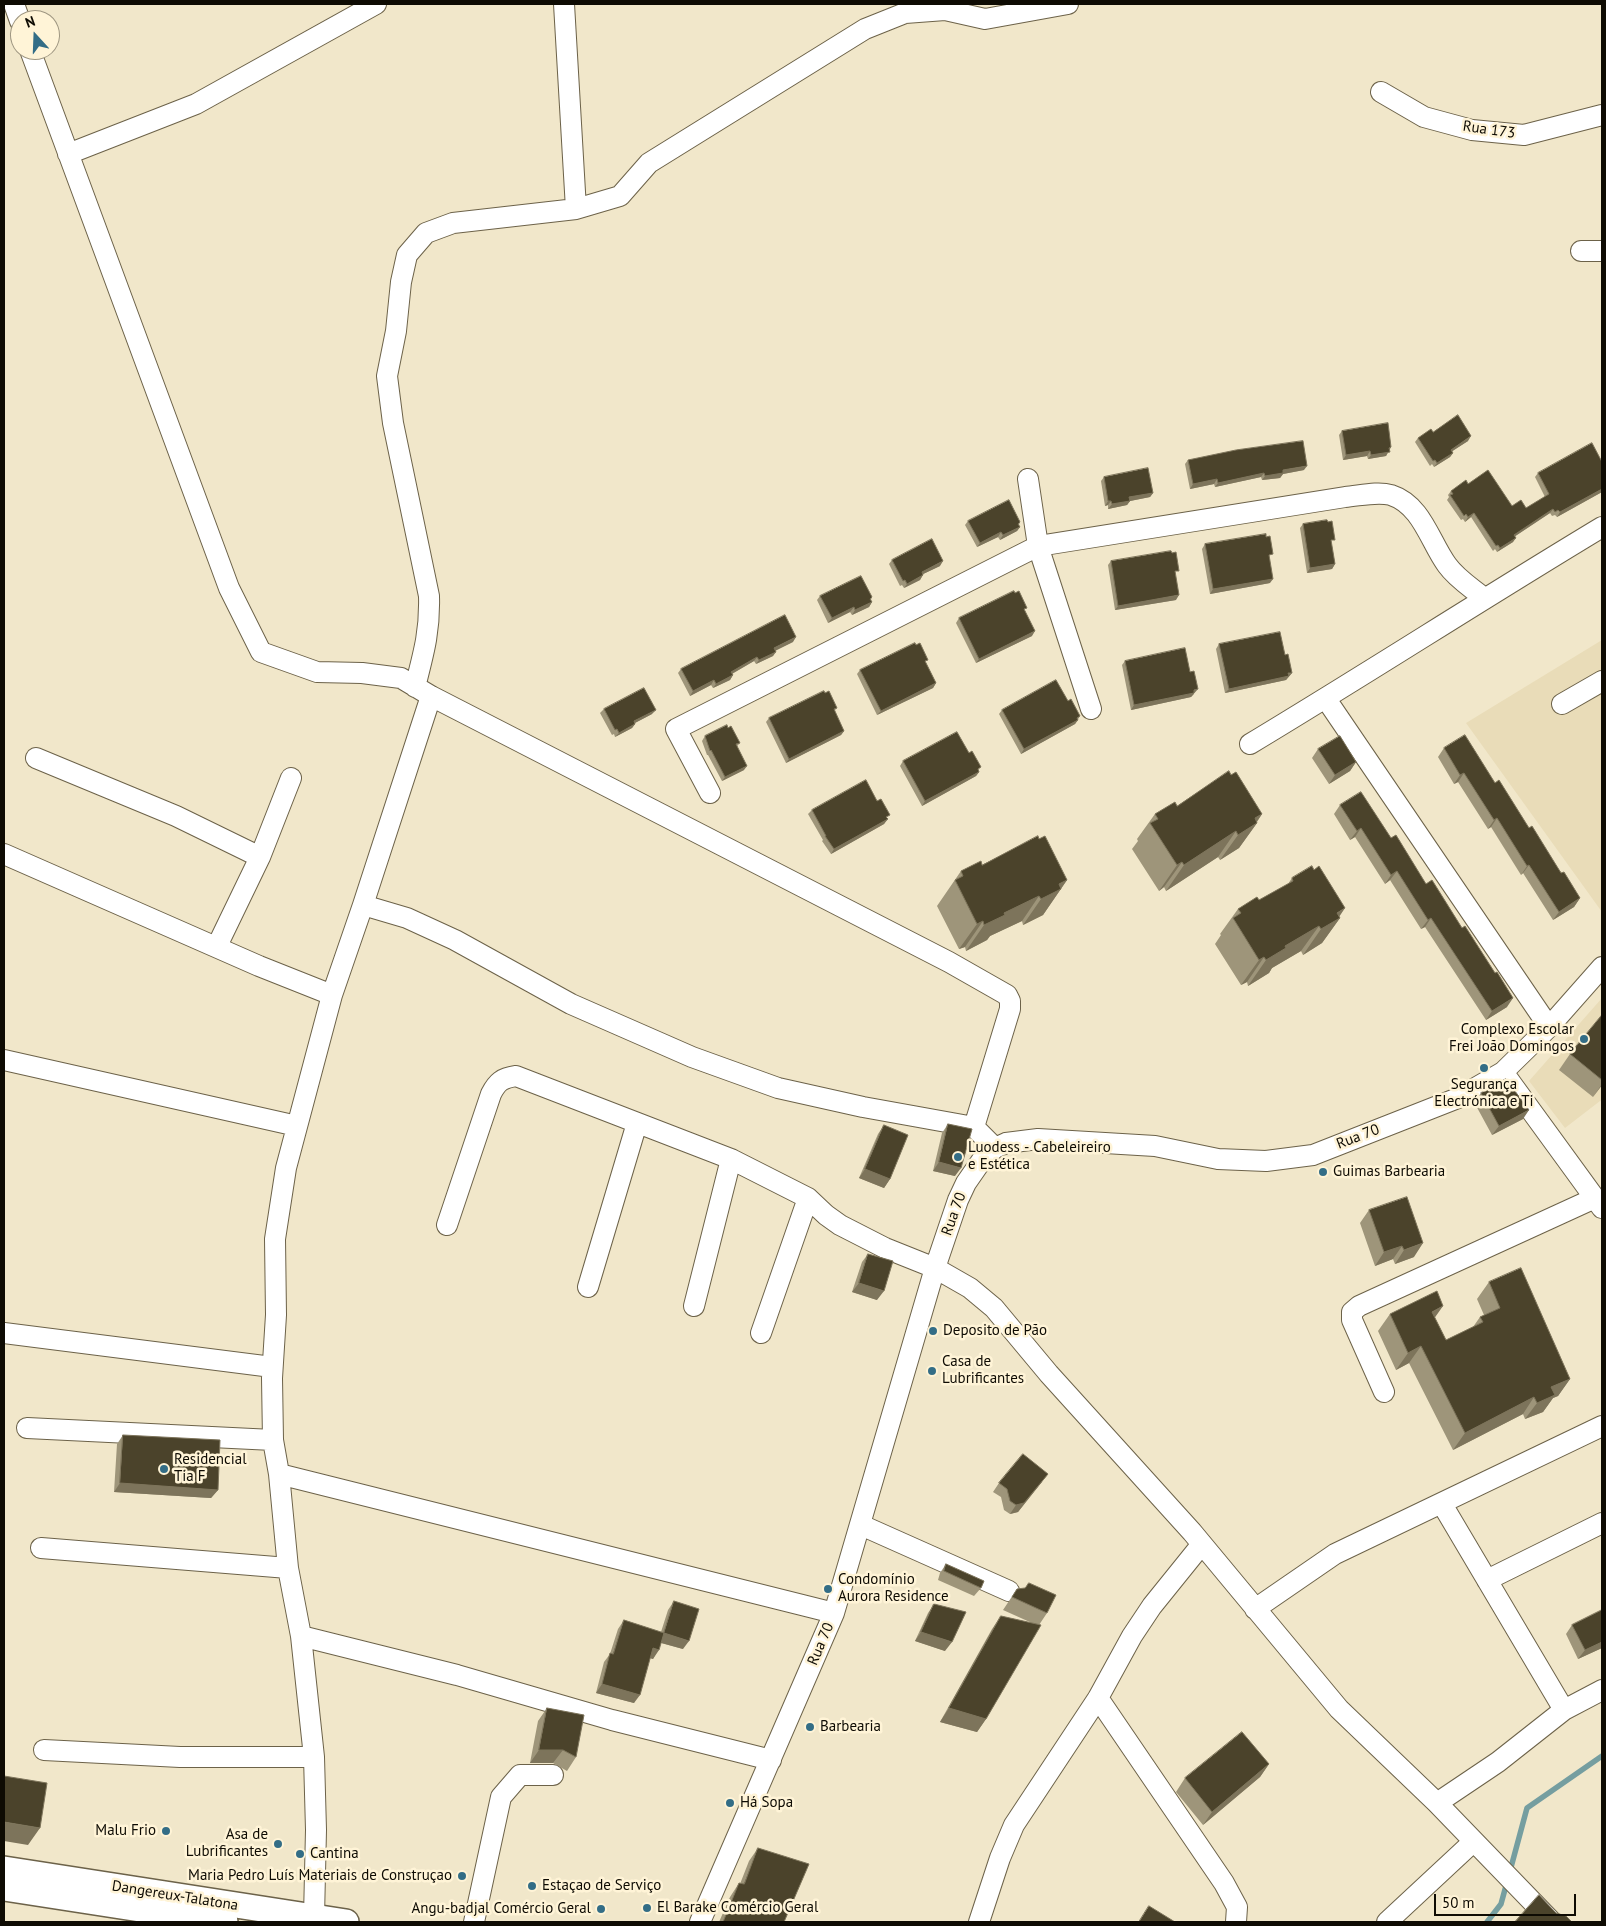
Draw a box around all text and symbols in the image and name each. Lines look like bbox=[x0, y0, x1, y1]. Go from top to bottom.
north arrow bbox=[10, 10, 60, 60]
text: N bbox=[23, 12, 38, 32]
street label: Rua 173 bbox=[1462, 117, 1516, 143]
place label: Complexo Escolar Frei João Domingos bbox=[1449, 1021, 1574, 1056]
marker: Complexo Escolar Frei João Domingos bbox=[1578, 1033, 1590, 1045]
marker: Segurança Electrónica e Ti bbox=[1478, 1062, 1490, 1074]
place label: Segurança Electrónica e Ti bbox=[1434, 1076, 1534, 1111]
street label: Rua 70 bbox=[1334, 1121, 1382, 1153]
place label: Luodess - Cabeleireiro e Estética bbox=[968, 1139, 1111, 1174]
marker: Luodess - Cabeleireiro e Estética bbox=[952, 1151, 964, 1163]
place label: Guimas Barbearia bbox=[1333, 1163, 1445, 1181]
marker: Guimas Barbearia bbox=[1317, 1166, 1329, 1178]
street label: Rua 70 bbox=[938, 1190, 970, 1238]
place label: Deposito de Pão bbox=[943, 1322, 1047, 1340]
marker: Deposito de Pão bbox=[927, 1325, 939, 1337]
place label: Casa de Lubrificantes bbox=[942, 1353, 1024, 1388]
marker: Casa de Lubrificantes bbox=[926, 1365, 938, 1377]
place label: Residencial Tia F bbox=[174, 1451, 247, 1486]
marker: Residencial Tia F bbox=[158, 1463, 170, 1475]
place label: Condomínio Aurora Residence bbox=[838, 1571, 949, 1606]
marker: Condomínio Aurora Residence bbox=[822, 1583, 834, 1595]
street label: Rua 70 bbox=[804, 1620, 838, 1668]
place label: Barbearia bbox=[820, 1718, 881, 1736]
marker: Barbearia bbox=[804, 1721, 816, 1733]
place label: Há Sopa bbox=[740, 1794, 793, 1812]
marker: Há Sopa bbox=[724, 1797, 736, 1809]
place label: Malu Frio bbox=[95, 1822, 156, 1840]
marker: Malu Frio bbox=[160, 1825, 172, 1837]
place label: Asa de Lubrificantes bbox=[186, 1826, 268, 1861]
marker: Asa de Lubrificantes bbox=[272, 1838, 284, 1850]
place label: Cantina bbox=[310, 1845, 359, 1863]
marker: Cantina bbox=[294, 1848, 306, 1860]
place label: Maria Pedro Luís Materiais de Construçao bbox=[188, 1867, 452, 1885]
marker: Maria Pedro Luís Materiais de Construçao bbox=[456, 1870, 468, 1882]
street label: Dangereux-Talatona bbox=[111, 1877, 239, 1915]
place label: Estaçao de Serviço bbox=[542, 1877, 661, 1895]
marker: Estaçao de Serviço bbox=[526, 1880, 538, 1892]
scale bar bbox=[1436, 1884, 1578, 1916]
text: 50 m bbox=[1442, 1893, 1475, 1912]
place label: El Barake Comércio Geral bbox=[657, 1899, 818, 1917]
place label: Angu-badjal Comércio Geral bbox=[412, 1900, 591, 1918]
marker: El Barake Comércio Geral bbox=[641, 1902, 653, 1914]
marker: Angu-badjal Comércio Geral bbox=[595, 1903, 607, 1915]

